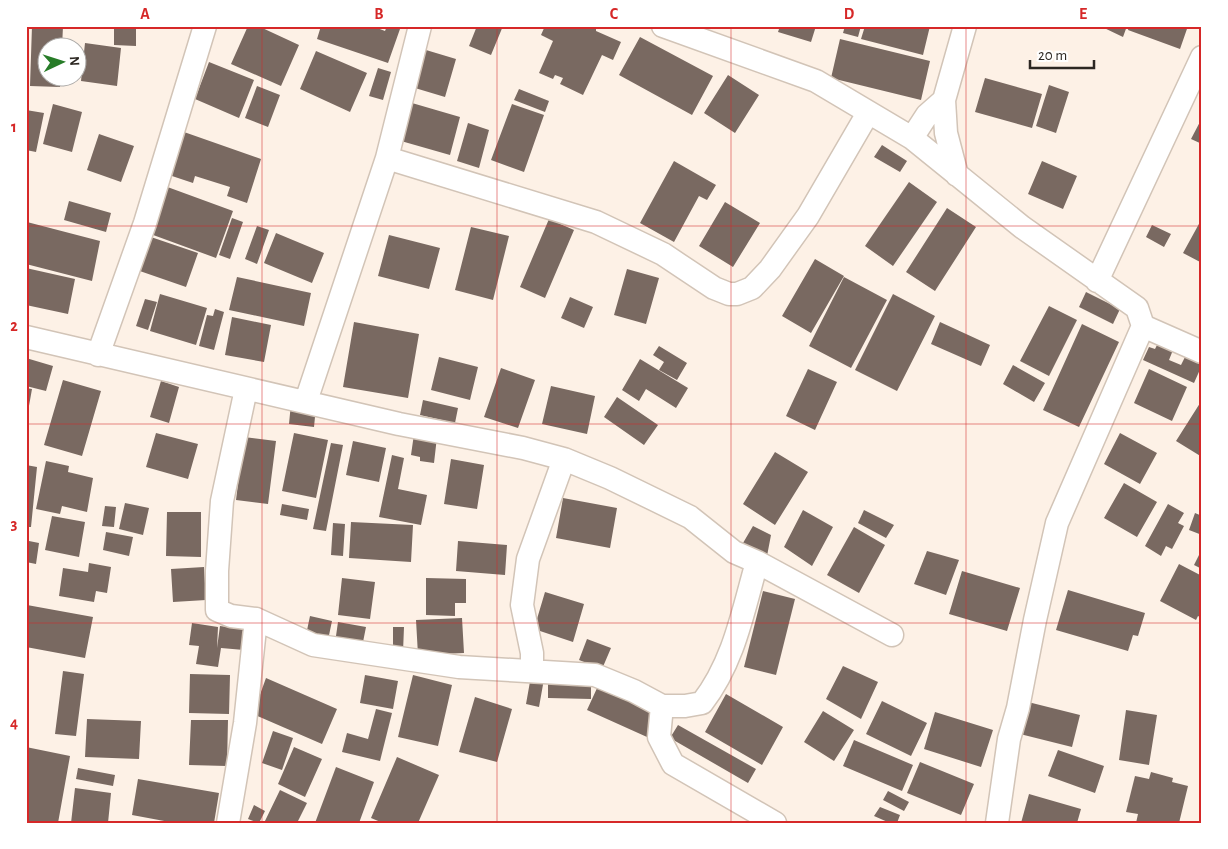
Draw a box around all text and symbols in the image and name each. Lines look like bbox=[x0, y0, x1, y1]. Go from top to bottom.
text: A bbox=[140, 6, 150, 22]
text: B bbox=[374, 6, 384, 22]
text: C bbox=[610, 6, 619, 22]
text: D bbox=[844, 6, 855, 22]
text: E bbox=[1079, 6, 1087, 22]
north arrow bbox=[38, 38, 88, 88]
scale bar bbox=[1030, 38, 1094, 70]
text: 20 m bbox=[1038, 48, 1067, 63]
text: N bbox=[67, 56, 81, 67]
text: 1 bbox=[11, 119, 17, 135]
text: 2 bbox=[10, 318, 18, 334]
text: 3 bbox=[11, 516, 18, 532]
text: 4 bbox=[10, 715, 18, 731]

